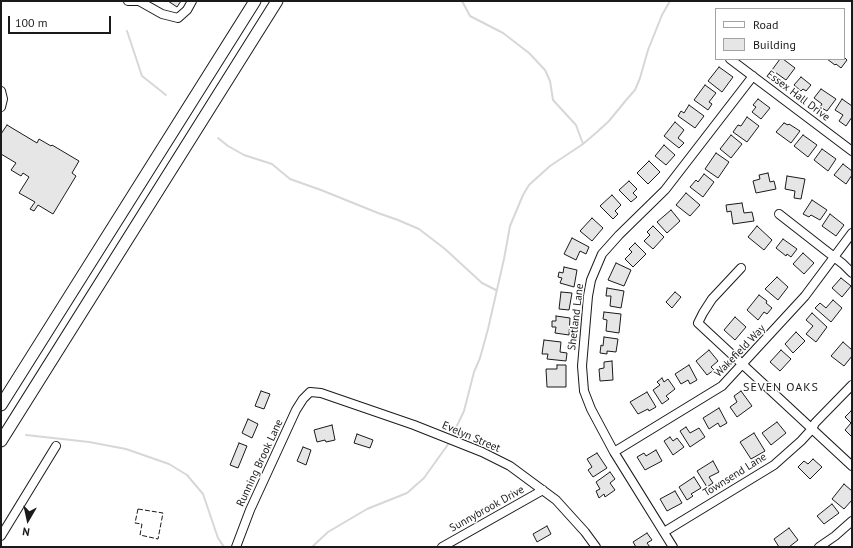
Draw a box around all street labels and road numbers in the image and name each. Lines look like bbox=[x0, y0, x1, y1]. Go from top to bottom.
street label: Essex Hall Drive bbox=[764, 68, 832, 124]
street label: Shetland Lane bbox=[565, 283, 587, 351]
street label: Wakefield Way bbox=[712, 322, 768, 380]
street label: Running Brook Lane bbox=[234, 417, 286, 509]
street label: Evelyn Street bbox=[440, 419, 502, 455]
street label: Townsend Lane bbox=[701, 450, 769, 500]
street label: Sunnybrook Drive bbox=[447, 483, 527, 535]

